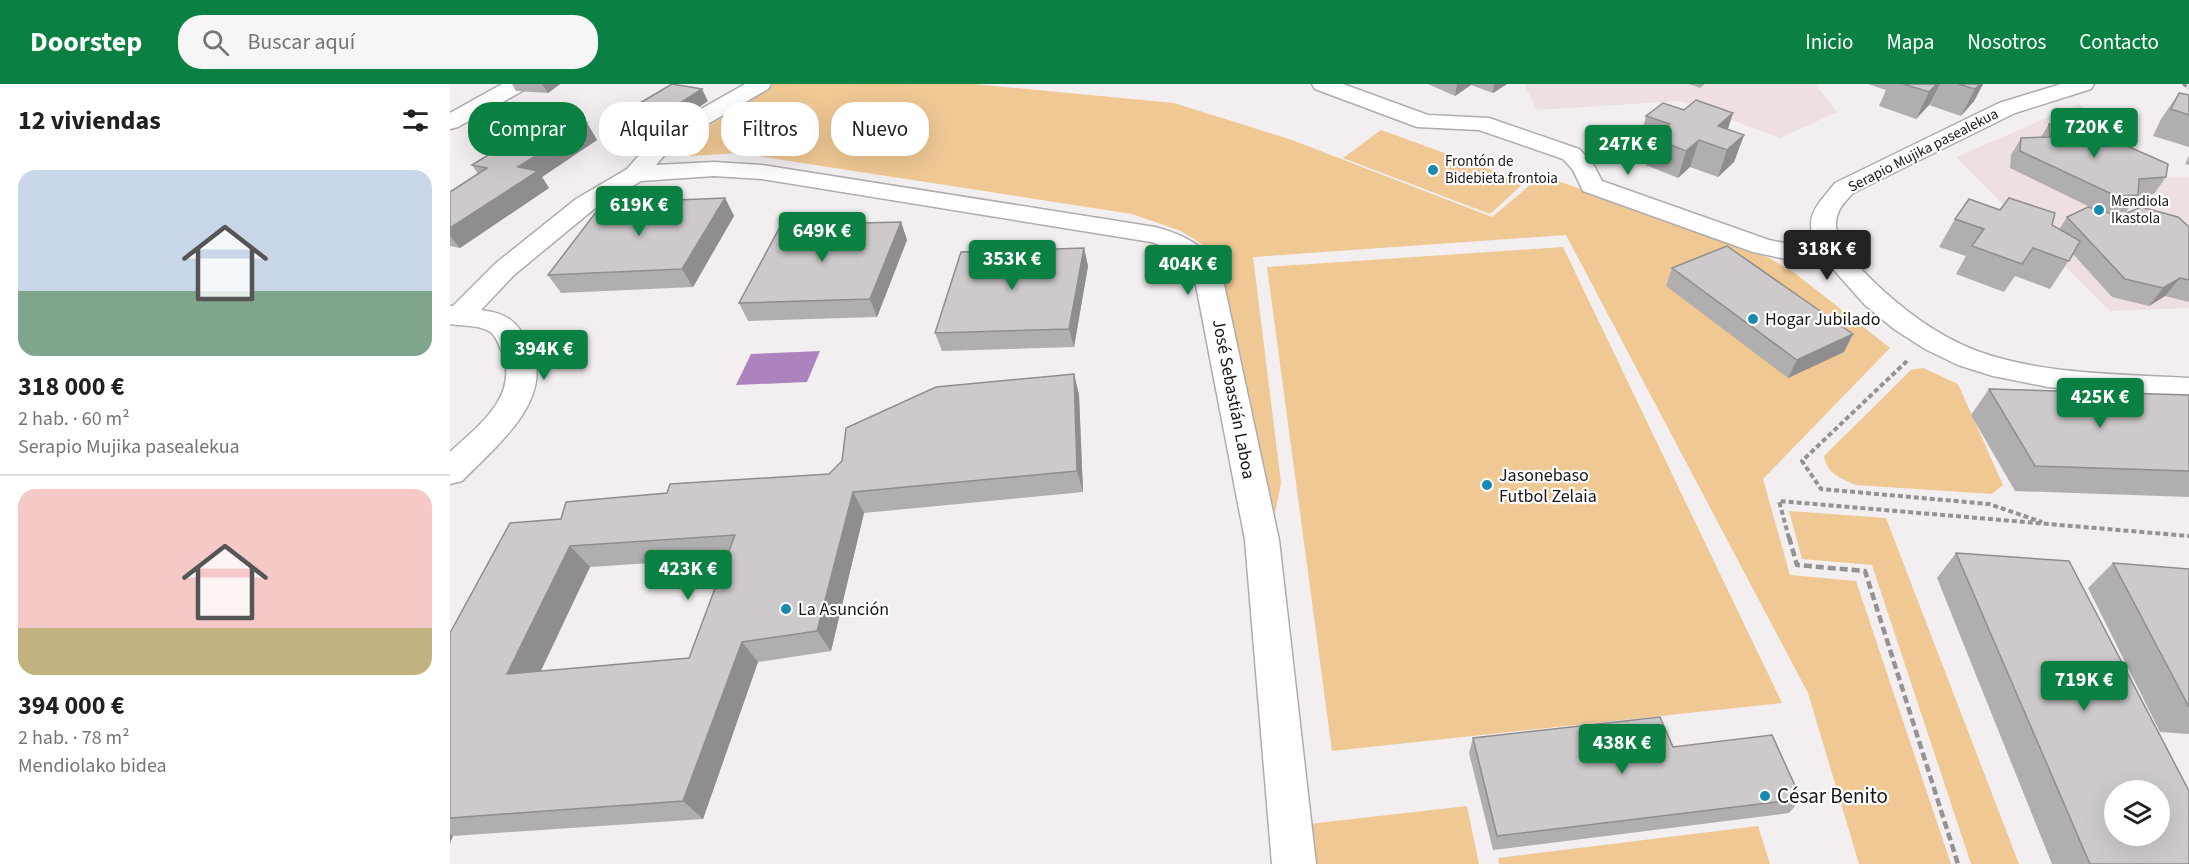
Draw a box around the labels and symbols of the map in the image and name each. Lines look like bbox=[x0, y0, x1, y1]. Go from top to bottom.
street label: Serapio Mujika pasealekua bbox=[1844, 103, 2002, 198]
pin: 720K € bbox=[2045, 108, 2143, 159]
pin: 247K € bbox=[1579, 125, 1677, 176]
place label: Frontón de Bidebieta frontoia bbox=[1445, 151, 1558, 189]
marker: Frontón de Bidebieta frontoia bbox=[1426, 163, 1440, 177]
pin: 619K € bbox=[590, 186, 688, 237]
place label: Mendiola Ikastola bbox=[2111, 191, 2169, 229]
marker: Mendiola Ikastola bbox=[2092, 203, 2106, 217]
pin: 649K € bbox=[773, 212, 871, 263]
pin: 318K € bbox=[1778, 230, 1876, 281]
pin: 353K € bbox=[963, 240, 1061, 291]
pin: 404K € bbox=[1139, 245, 1237, 296]
place label: Hogar Jubilado bbox=[1765, 307, 1880, 332]
marker: Hogar Jubilado bbox=[1746, 312, 1760, 326]
street label: José Sebastián Laboa bbox=[1206, 317, 1261, 481]
pin: 394K € bbox=[495, 330, 593, 381]
pin: 425K € bbox=[2051, 378, 2149, 429]
place label: Jasonebaso Futbol Zelaia bbox=[1499, 463, 1597, 509]
marker: Jasonebaso Futbol Zelaia bbox=[1480, 478, 1494, 492]
pin: 423K € bbox=[639, 550, 737, 601]
place label: La Asunción bbox=[798, 597, 889, 622]
marker: La Asunción bbox=[779, 602, 793, 616]
pin: 719K € bbox=[2035, 661, 2133, 712]
pin: 438K € bbox=[1573, 724, 1671, 775]
place label: César Benito bbox=[1777, 781, 1888, 811]
marker: César Benito bbox=[1758, 789, 1772, 803]

